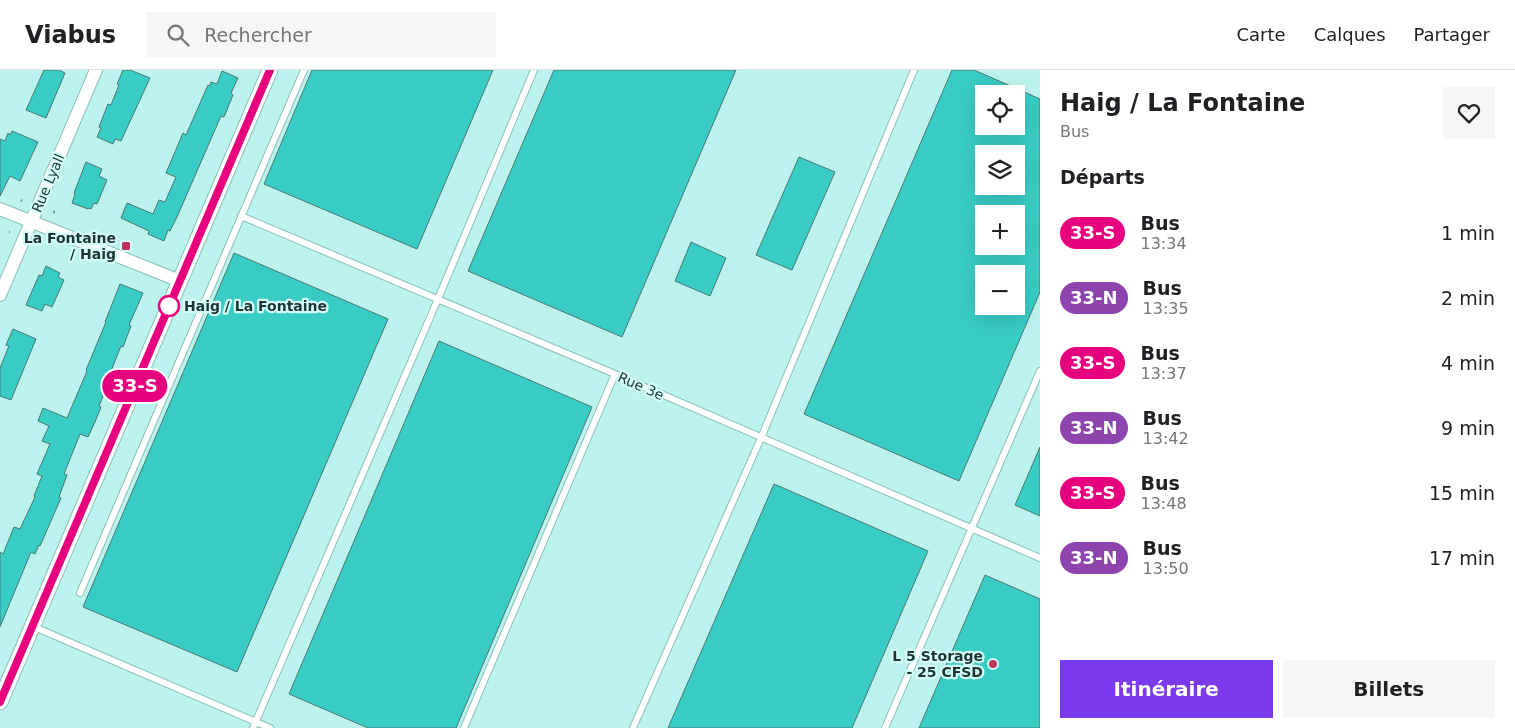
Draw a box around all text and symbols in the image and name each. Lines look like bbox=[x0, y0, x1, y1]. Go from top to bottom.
search box bbox=[146, 12, 496, 57]
text: Viabus bbox=[25, 21, 116, 49]
icon: search bbox=[164, 21, 192, 49]
text: Rechercher bbox=[204, 24, 312, 46]
text: Carte bbox=[1237, 24, 1286, 45]
text: Calques bbox=[1314, 24, 1386, 45]
text: Partager bbox=[1414, 24, 1490, 45]
map controls bbox=[975, 85, 1025, 315]
button: locate bbox=[975, 85, 1025, 135]
button: heart bbox=[1443, 87, 1495, 139]
text: Haig / La Fontaine bbox=[1060, 89, 1305, 117]
text: Bus bbox=[1060, 122, 1089, 141]
button: layers bbox=[975, 145, 1025, 195]
street label: Rue Lyall bbox=[28, 151, 68, 215]
text: Départs bbox=[1060, 166, 1145, 188]
button: + bbox=[975, 205, 1025, 255]
text: Bus bbox=[1140, 212, 1180, 234]
text: 33-S bbox=[1070, 222, 1115, 243]
text: 1 min bbox=[1441, 222, 1495, 244]
place label: La Fontaine / Haig bbox=[24, 230, 116, 262]
text: 13:34 bbox=[1140, 234, 1187, 253]
marker: La Fontaine / Haig bbox=[120, 240, 132, 252]
button: − bbox=[975, 265, 1025, 315]
text: Bus bbox=[1143, 277, 1182, 299]
text: 33-N bbox=[1070, 287, 1118, 308]
text: 2 min bbox=[1441, 287, 1495, 309]
marker: Haig / La Fontaine bbox=[158, 295, 180, 317]
place label: Haig / La Fontaine bbox=[184, 298, 327, 314]
text: 13:35 bbox=[1143, 299, 1189, 318]
text: Bus bbox=[1140, 342, 1180, 364]
text: 33-S bbox=[1070, 352, 1115, 373]
text: 4 min bbox=[1441, 352, 1495, 374]
text: 13:37 bbox=[1140, 364, 1187, 383]
street label: Rue 3e bbox=[616, 369, 666, 403]
line badge: 33-S bbox=[100, 370, 170, 402]
text: 33-S bbox=[112, 375, 158, 396]
text: Bus bbox=[1143, 407, 1182, 429]
text: 33-N bbox=[1070, 417, 1118, 438]
text: 9 min bbox=[1441, 417, 1495, 439]
text: 13:42 bbox=[1143, 429, 1189, 448]
text: Bus bbox=[1140, 472, 1180, 494]
text: 33-S bbox=[1070, 482, 1115, 503]
text: 15 min bbox=[1429, 482, 1495, 504]
text: 13:48 bbox=[1140, 494, 1187, 513]
text: Bus bbox=[1143, 537, 1182, 559]
text: 33-N bbox=[1070, 547, 1118, 568]
text: 17 min bbox=[1429, 547, 1495, 569]
text: 13:50 bbox=[1143, 559, 1189, 578]
place label: L 5 Storage - 25 CFSD bbox=[892, 648, 983, 680]
marker: L 5 Storage - 25 CFSD bbox=[987, 658, 999, 670]
button: Itinéraire bbox=[1060, 660, 1273, 718]
button: Billets bbox=[1283, 660, 1495, 718]

